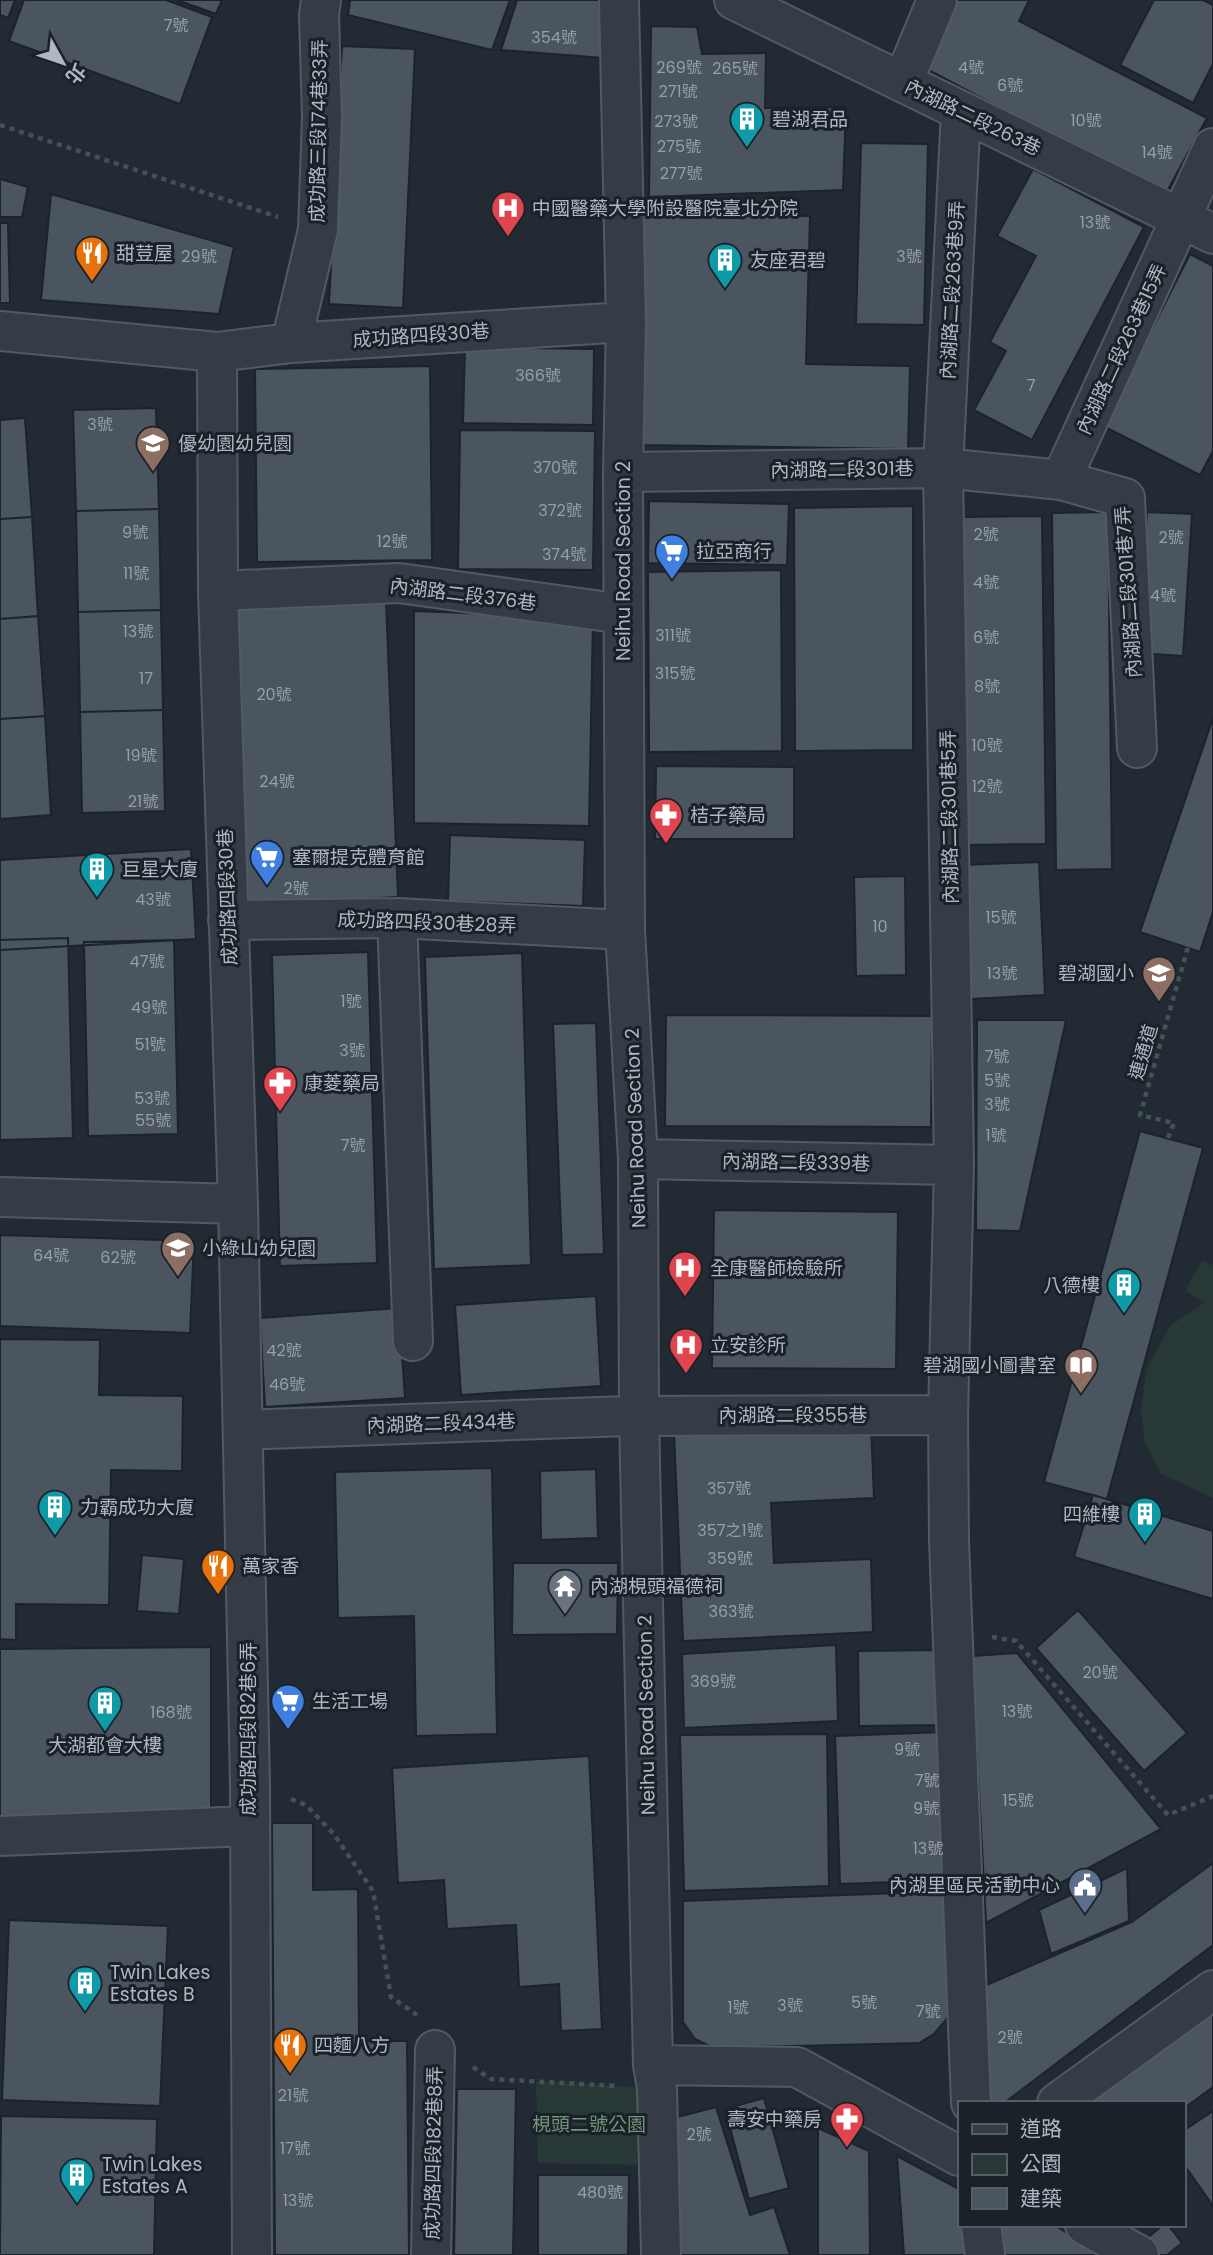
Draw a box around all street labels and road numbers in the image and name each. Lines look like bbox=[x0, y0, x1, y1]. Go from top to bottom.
street label: 成功路三段174巷33弄 bbox=[303, 39, 334, 223]
street label: 內湖路二段263巷 bbox=[900, 73, 1045, 162]
street label: 內湖路二段263巷9弄 bbox=[934, 200, 971, 380]
street label: 內湖路二段263巷15弄 bbox=[1070, 260, 1173, 439]
street label: 成功路四段30巷 bbox=[352, 317, 490, 354]
street label: 內湖路二段301巷 bbox=[770, 455, 914, 484]
street label: Neihu Road Section 2 bbox=[610, 461, 637, 661]
street label: 內湖路二段301巷7弄 bbox=[1109, 505, 1148, 679]
street label: 內湖路二段376巷 bbox=[388, 572, 538, 617]
street label: 內湖路二段301巷5弄 bbox=[934, 730, 965, 904]
street label: 成功路四段30巷 bbox=[212, 828, 243, 966]
street label: 成功路四段30巷28弄 bbox=[337, 906, 517, 939]
street label: 連通道 bbox=[1123, 1021, 1164, 1083]
street label: Neihu Road Section 2 bbox=[619, 1027, 652, 1228]
street label: 內湖路二段339巷 bbox=[722, 1148, 870, 1177]
street label: 內湖路二段355巷 bbox=[718, 1402, 868, 1429]
street label: 內湖路二段434巷 bbox=[366, 1407, 516, 1440]
street label: Neihu Road Section 2 bbox=[631, 1615, 662, 1815]
street label: 成功路四段182巷6弄 bbox=[235, 1642, 262, 1816]
street label: 成功路四段182巷8弄 bbox=[418, 2066, 449, 2240]

